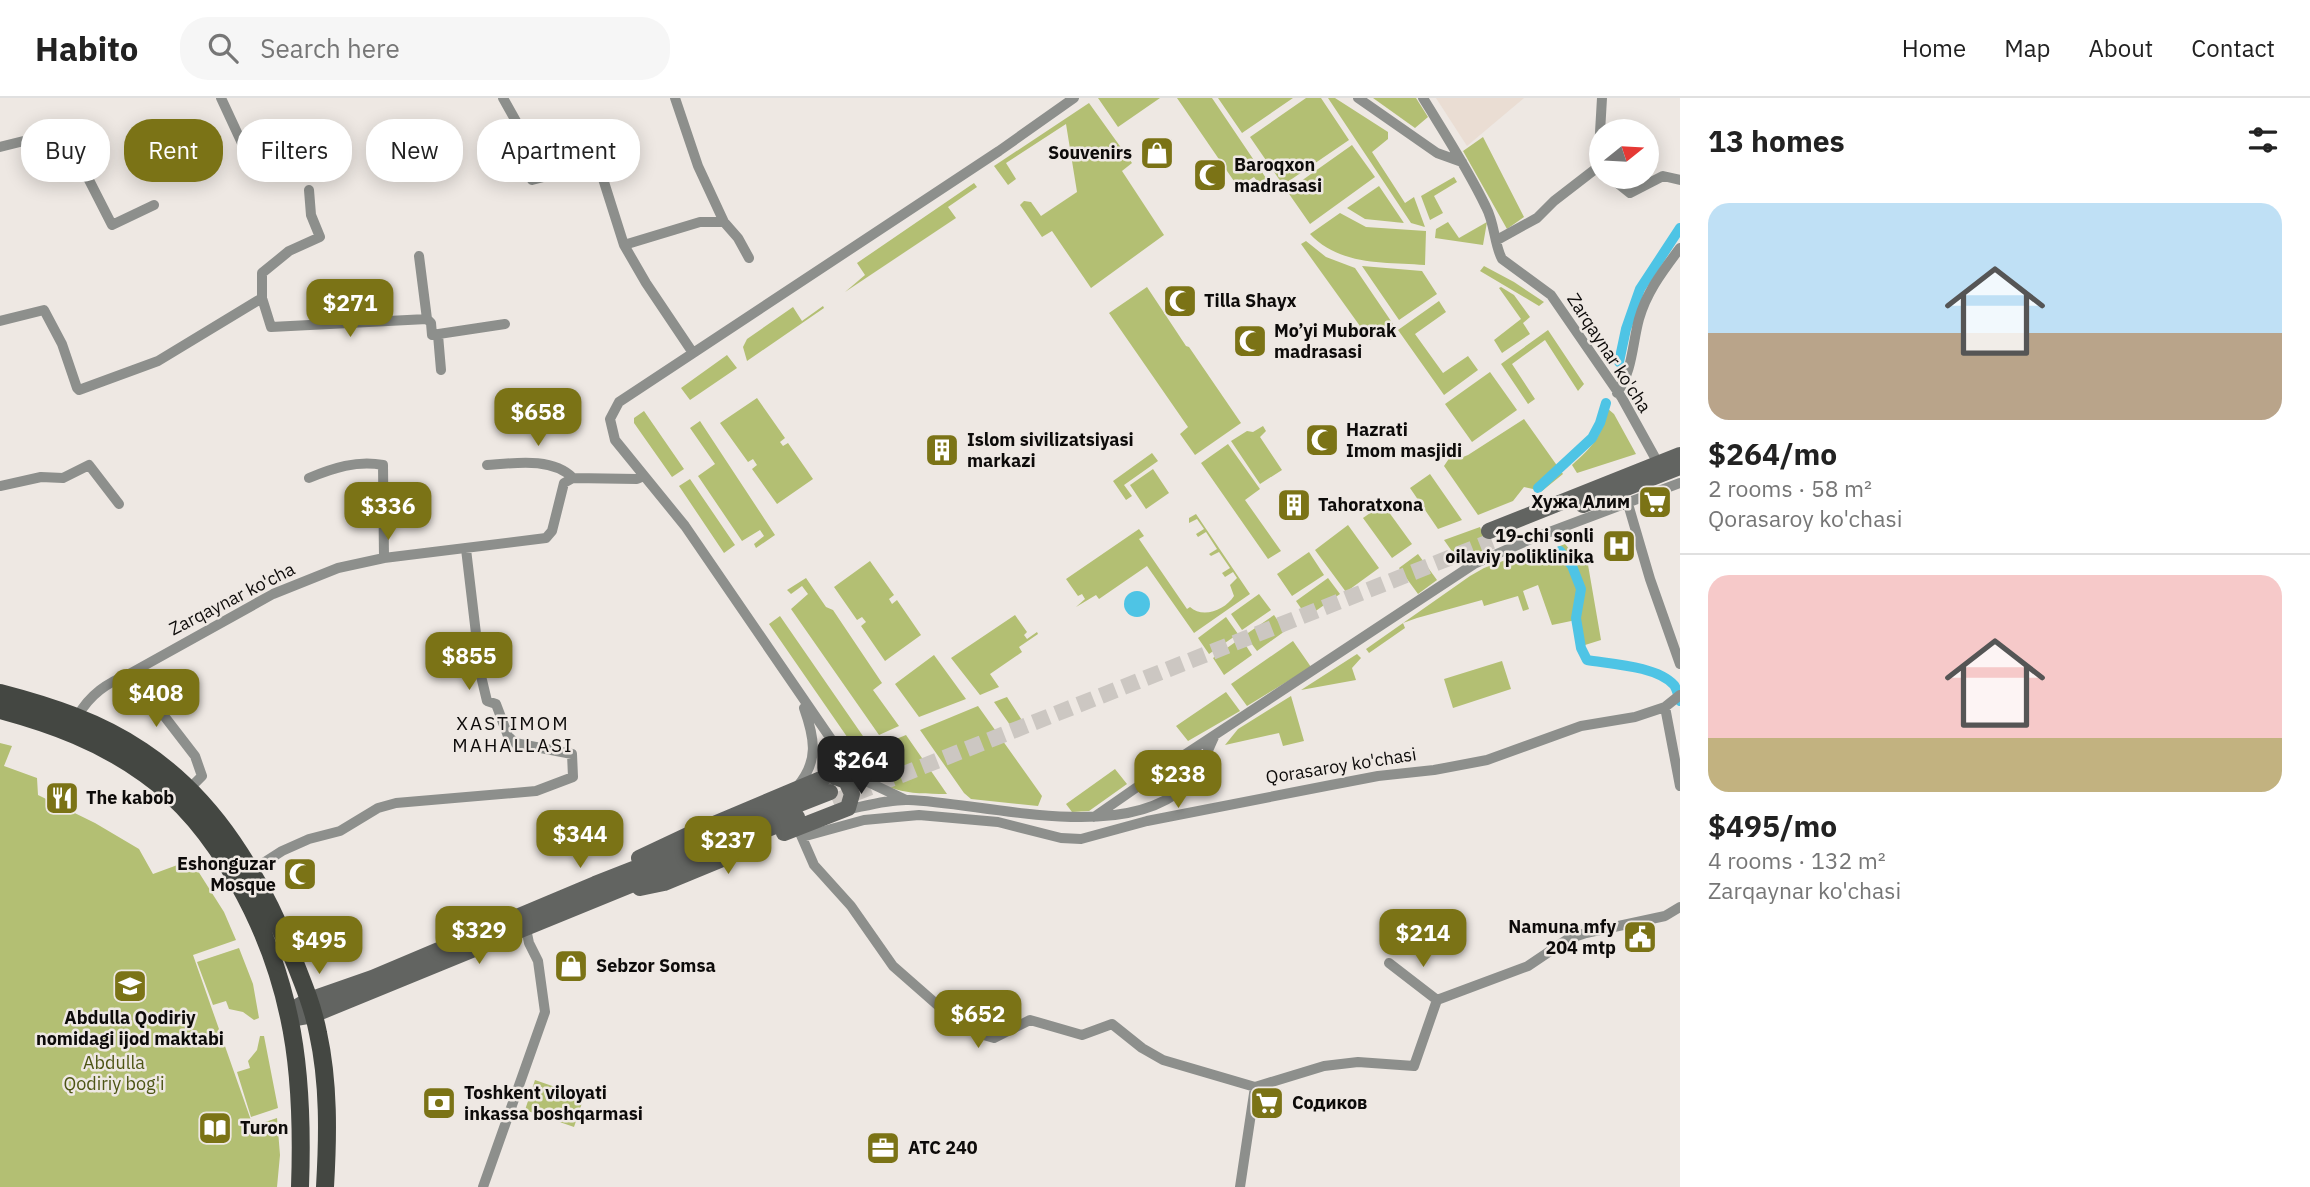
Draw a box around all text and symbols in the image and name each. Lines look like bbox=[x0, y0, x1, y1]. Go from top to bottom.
search box bbox=[180, 17, 670, 80]
text: Habito bbox=[35, 27, 138, 70]
icon: search bbox=[204, 29, 242, 67]
text: Search here bbox=[260, 31, 400, 65]
text: Home bbox=[1902, 32, 1966, 64]
text: Map bbox=[2004, 32, 2050, 64]
text: About bbox=[2088, 32, 2153, 64]
text: Contact bbox=[2191, 32, 2275, 64]
chip: Buy bbox=[21, 119, 110, 182]
chip: Rent bbox=[124, 119, 223, 182]
chip: Filters bbox=[237, 119, 352, 182]
chip: New bbox=[366, 119, 463, 182]
chip: Apartment bbox=[477, 119, 640, 182]
north arrow bbox=[1589, 119, 1659, 189]
map controls bbox=[1589, 119, 1659, 189]
text: 13 homes bbox=[1708, 121, 1845, 160]
icon: filters bbox=[2244, 121, 2282, 159]
shop icon: Souvenirs bbox=[1138, 134, 1176, 172]
place label: Souvenirs bbox=[1048, 141, 1132, 164]
place label: Baroqxon madrasasi bbox=[1234, 153, 1322, 197]
mosque icon: Baroqxon madrasasi bbox=[1191, 156, 1229, 194]
icon: home bbox=[1932, 248, 2058, 374]
pin: $271 bbox=[309, 280, 391, 339]
mosque icon: Tilla Shayx bbox=[1161, 282, 1199, 320]
text: $271 bbox=[322, 287, 378, 317]
place label: Tilla Shayx bbox=[1204, 289, 1297, 312]
street label: Zarqaynar ko'cha bbox=[1562, 289, 1657, 417]
place label: Mo’yi Muborak madrasasi bbox=[1274, 319, 1397, 363]
mosque icon: Mo’yi Muborak madrasasi bbox=[1231, 322, 1269, 360]
pin: $658 bbox=[497, 388, 579, 448]
text: $658 bbox=[510, 396, 566, 426]
place label: Hazrati Imom masjidi bbox=[1346, 418, 1462, 462]
mosque icon: Hazrati Imom masjidi bbox=[1303, 421, 1341, 459]
place label: Islom sivilizatsiyasi markazi bbox=[967, 428, 1134, 472]
building icon: Islom sivilizatsiyasi markazi bbox=[923, 431, 961, 469]
text: $264/mo bbox=[1708, 434, 1837, 473]
text: 2 rooms · 58 m² bbox=[1708, 473, 1872, 503]
pin: $336 bbox=[347, 482, 429, 542]
supermarket icon: Хужа Алим bbox=[1636, 483, 1674, 521]
building icon: Tahoratxona bbox=[1275, 486, 1313, 524]
text: $336 bbox=[360, 490, 416, 520]
place label: Хужа Алим bbox=[1531, 490, 1630, 513]
place label: Tahoratxona bbox=[1318, 493, 1423, 516]
text: Qorasaroy ko'chasi bbox=[1708, 503, 1902, 533]
place label: 19-chi sonli oilaviy poliklinika bbox=[1445, 524, 1594, 568]
hospital icon: 19-chi sonli oilaviy poliklinika bbox=[1600, 527, 1638, 565]
street label: Zarqaynar ko'cha bbox=[165, 557, 299, 640]
icon: home bbox=[1932, 620, 2058, 746]
pin: $855 bbox=[428, 632, 510, 692]
text: $855 bbox=[441, 640, 497, 670]
pin: $408 bbox=[115, 670, 197, 729]
text: $408 bbox=[128, 677, 184, 707]
district label: XASTIMOM MAHALLASI bbox=[452, 711, 574, 757]
pin: $264 bbox=[820, 736, 902, 796]
street label: Qorasaroy ko'chasi bbox=[1264, 742, 1418, 789]
text: $264 bbox=[833, 744, 889, 774]
pin: $238 bbox=[1137, 750, 1219, 810]
text: $238 bbox=[1150, 758, 1206, 788]
restaurant icon: The kabob bbox=[43, 779, 81, 817]
place label: The kabob bbox=[86, 786, 174, 809]
text: $495/mo bbox=[1708, 806, 1837, 845]
pin: $344 bbox=[539, 810, 621, 870]
pin: $237 bbox=[687, 816, 769, 876]
text: $344 bbox=[552, 818, 608, 848]
text: $237 bbox=[700, 824, 756, 854]
text: 4 rooms · 132 m² bbox=[1708, 845, 1886, 875]
place label: Eshonguzar Mosque bbox=[177, 852, 276, 896]
mosque icon: Eshonguzar Mosque bbox=[281, 855, 319, 893]
text: Zarqaynar ko'chasi bbox=[1708, 875, 1901, 905]
pin: $329 bbox=[438, 906, 520, 966]
pin: $214 bbox=[1382, 910, 1464, 969]
text: $329 bbox=[451, 914, 507, 944]
place label: Namuna mfy 204 mtp bbox=[1508, 915, 1616, 959]
pin: $495 bbox=[278, 916, 360, 976]
text: $214 bbox=[1395, 917, 1451, 947]
public building icon: Namuna mfy 204 mtp bbox=[1621, 918, 1659, 956]
text: $495 bbox=[291, 924, 347, 954]
shop icon: Sebzor Somsa bbox=[552, 947, 590, 985]
place label: Sebzor Somsa bbox=[596, 954, 716, 977]
school or university icon: Abdulla Qodiriy nomidagi ijod maktabi bbox=[111, 967, 149, 1005]
pin: $652 bbox=[937, 990, 1019, 1050]
text: $652 bbox=[950, 998, 1006, 1028]
place label: Abdulla Qodiriy nomidagi ijod maktabi bbox=[36, 1006, 224, 1050]
park label: Abdulla Qodiriy bog'i bbox=[63, 1051, 165, 1095]
place label: Toshkent viloyati inkassa boshqarmasi bbox=[464, 1081, 643, 1125]
bank icon: Toshkent viloyati inkassa boshqarmasi bbox=[420, 1084, 458, 1122]
supermarket icon: Содиков bbox=[1248, 1084, 1286, 1122]
place label: Содиков bbox=[1292, 1091, 1367, 1114]
library icon: Turon bbox=[196, 1109, 234, 1147]
place label: Turon bbox=[240, 1116, 289, 1139]
office icon: АТС 240 bbox=[864, 1129, 902, 1167]
place label: АТС 240 bbox=[908, 1136, 978, 1159]

